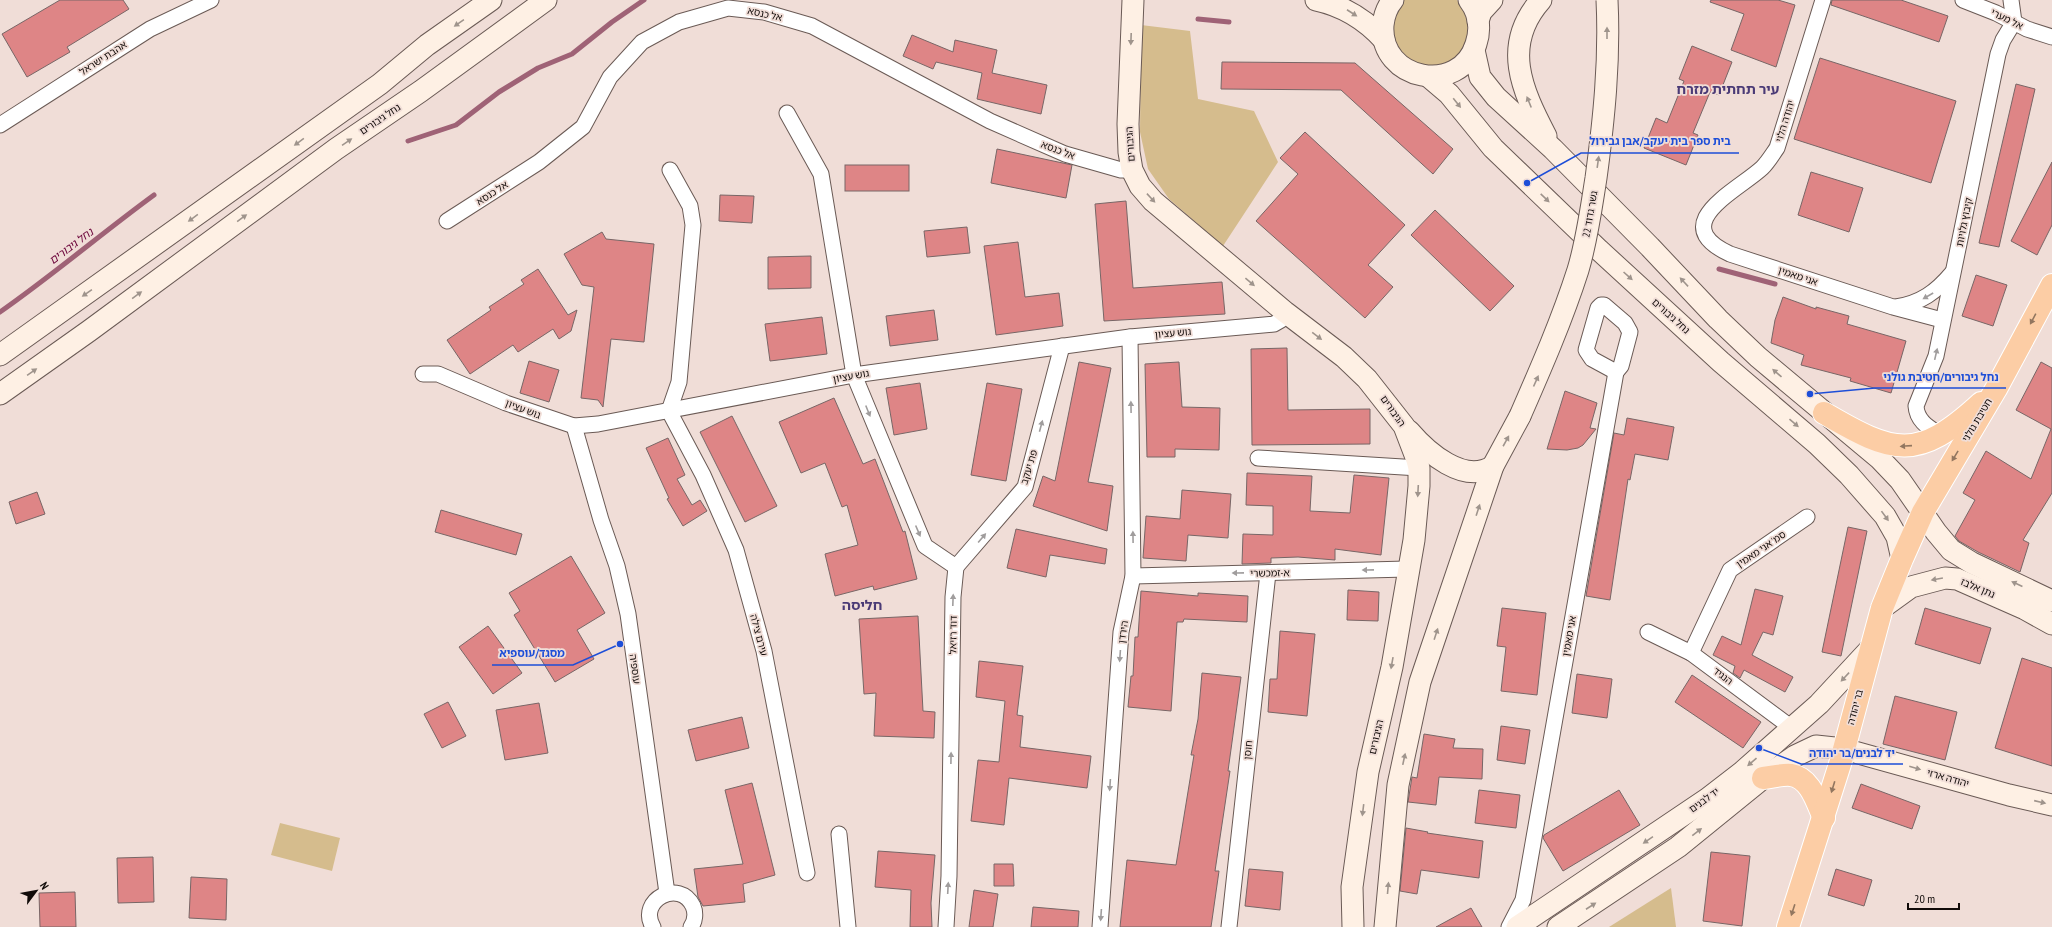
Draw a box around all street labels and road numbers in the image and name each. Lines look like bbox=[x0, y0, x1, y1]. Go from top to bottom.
street label: אל כנסא bbox=[746, 4, 784, 24]
street label: אל מערי bbox=[1989, 6, 2025, 32]
street label: אהבת ישראל bbox=[77, 38, 129, 78]
street label: יהודה הלוי bbox=[1772, 98, 1798, 144]
street label: נחל גיבורים bbox=[357, 100, 403, 137]
street label: הגיבורים bbox=[1122, 126, 1138, 162]
street label: אל כנסא bbox=[1039, 138, 1077, 162]
street label: אל כנסא bbox=[474, 178, 510, 208]
street label: גשר גדוד 22 bbox=[1580, 189, 1601, 238]
street label: קיבוץ גלויות bbox=[1953, 197, 1975, 247]
street label: אני מאמין bbox=[1777, 264, 1819, 288]
street label: נחל גיבורים bbox=[1649, 296, 1693, 337]
street label: גוש עציון bbox=[1154, 325, 1192, 341]
street label: גוש עציון bbox=[832, 366, 870, 386]
street label: הגיבורים bbox=[1378, 393, 1408, 429]
street label: גוש עציון bbox=[504, 396, 543, 422]
street label: חטיבת גולני bbox=[1959, 396, 1995, 444]
street label: פת יעקב bbox=[1018, 448, 1040, 486]
street label: סמ' אני מאמין bbox=[1734, 528, 1788, 570]
street label: א-זמכשרי bbox=[1250, 566, 1290, 580]
street label: נתן אלבז bbox=[1959, 575, 1997, 601]
street label: עירם צילה bbox=[747, 613, 771, 657]
street label: דוד רזיאל bbox=[946, 615, 960, 655]
street label: אני מאמין bbox=[1559, 615, 1579, 657]
street label: הירדן bbox=[1115, 620, 1131, 644]
street label: עוספיה bbox=[626, 653, 644, 685]
street label: הנגיד bbox=[1710, 664, 1736, 688]
street label: בר יהודה bbox=[1844, 687, 1866, 726]
street label: הגיבורים bbox=[1366, 718, 1386, 756]
street label: חוסן bbox=[1241, 740, 1255, 760]
street label: יהודה ארזי bbox=[1925, 766, 1971, 790]
street label: יד לבנים bbox=[1686, 785, 1722, 815]

